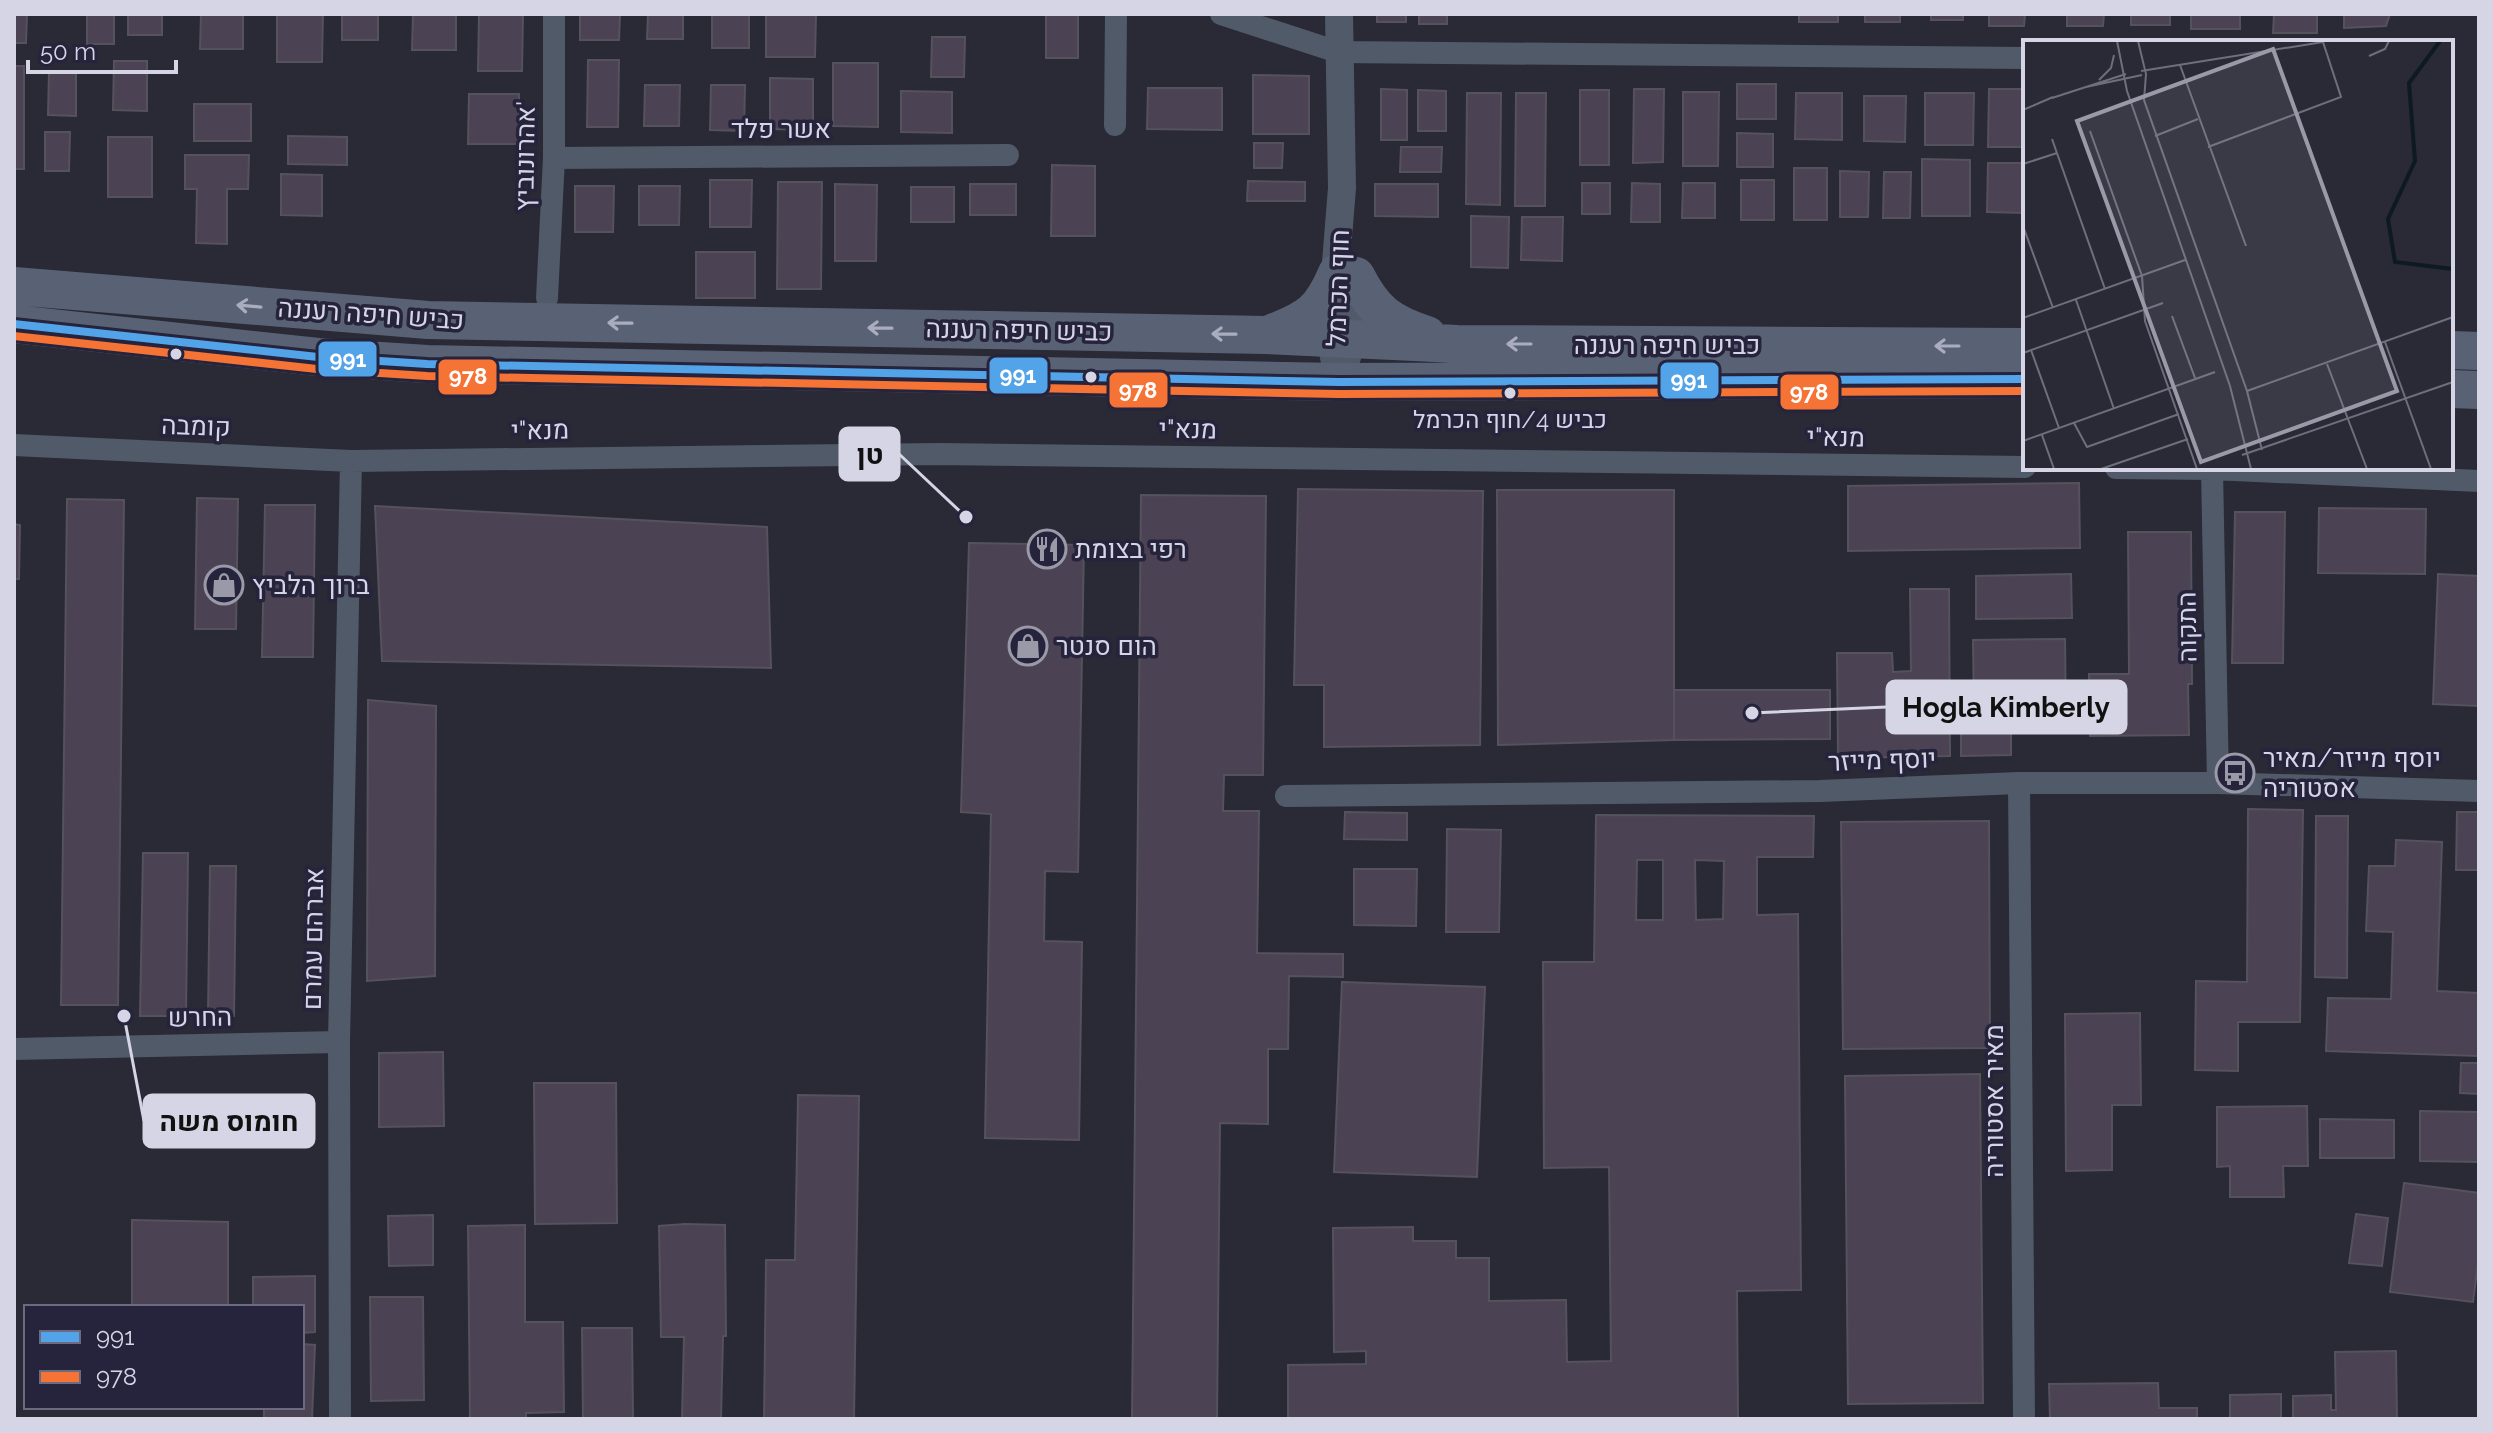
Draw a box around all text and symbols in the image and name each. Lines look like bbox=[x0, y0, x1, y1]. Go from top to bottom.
scale bar bbox=[28, 24, 176, 74]
text: 50 m bbox=[40, 37, 96, 66]
inset map bbox=[2023, 40, 2453, 470]
street label: אהרונוביץ' bbox=[509, 101, 541, 211]
street label: אשר פלד bbox=[731, 114, 831, 144]
street label: חוף הכרמל bbox=[1321, 229, 1355, 347]
street label: כביש חיפה רעננה bbox=[277, 293, 465, 335]
one-way arrow bbox=[236, 298, 263, 313]
street label: כביש חיפה רעננה bbox=[925, 313, 1113, 347]
one-way arrow bbox=[607, 315, 634, 331]
one-way arrow bbox=[867, 320, 894, 336]
one-way arrow bbox=[1211, 326, 1238, 342]
street label: כביש חיפה רעננה bbox=[1574, 330, 1760, 360]
one-way arrow bbox=[1506, 336, 1533, 352]
one-way arrow bbox=[1934, 338, 1961, 354]
line badge: 991 bbox=[317, 340, 378, 378]
unlabelled marker bbox=[168, 346, 184, 362]
text: 991 bbox=[330, 346, 367, 372]
line badge: 991 bbox=[988, 356, 1049, 395]
line badge: 978 bbox=[437, 358, 498, 396]
line badge: 991 bbox=[1659, 361, 1720, 400]
text: 991 bbox=[1000, 362, 1037, 388]
text: 978 bbox=[449, 363, 487, 389]
text: 991 bbox=[1671, 367, 1708, 393]
unlabelled marker bbox=[1083, 369, 1099, 385]
line badge: 978 bbox=[1108, 371, 1169, 409]
line badge: 978 bbox=[1779, 373, 1840, 411]
text: 978 bbox=[1119, 377, 1157, 403]
text: 978 bbox=[1790, 379, 1828, 405]
marker: כביש 4/חוף הכרמל bbox=[1502, 385, 1518, 401]
place label: כביש 4/חוף הכרמל bbox=[1413, 405, 1607, 434]
street label: קומבה bbox=[161, 410, 231, 442]
street label: מנא"י bbox=[1159, 413, 1217, 445]
street label: מנא"י bbox=[511, 414, 569, 446]
street label: מנא"י bbox=[1807, 421, 1865, 453]
callout: טן bbox=[840, 428, 899, 480]
text: טן bbox=[857, 438, 883, 471]
restaurant icon: רפי בצומת bbox=[1026, 528, 1068, 570]
place label: רפי בצומת bbox=[1075, 534, 1187, 564]
shop icon: ברוך הלביץ bbox=[203, 564, 245, 606]
place label: ברוך הלביץ bbox=[252, 570, 370, 600]
street label: התקוה bbox=[2171, 591, 2203, 663]
shop icon: הום סנטר bbox=[1007, 625, 1049, 667]
place label: הום סנטר bbox=[1056, 631, 1157, 661]
callout: Hogla Kimberly bbox=[1887, 681, 2126, 733]
text: Hogla Kimberly bbox=[1902, 691, 2111, 724]
street label: יוסף מייזר bbox=[1827, 743, 1937, 777]
place label: יוסף מייזר/מאיר אסטוריה bbox=[2263, 743, 2441, 803]
bus stop icon: יוסף מייזר/מאיר אסטוריה bbox=[2214, 752, 2256, 794]
street label: אברהם עמרם bbox=[297, 868, 329, 1010]
street label: החרש bbox=[168, 1001, 232, 1033]
street label: מאיר אסטוריה bbox=[1979, 1024, 2009, 1178]
callout: חומוס משה bbox=[144, 1095, 314, 1147]
text: חומוס משה bbox=[160, 1105, 298, 1138]
legend bbox=[24, 1305, 304, 1409]
text: 991 bbox=[96, 1322, 134, 1351]
text: 978 bbox=[96, 1362, 137, 1391]

